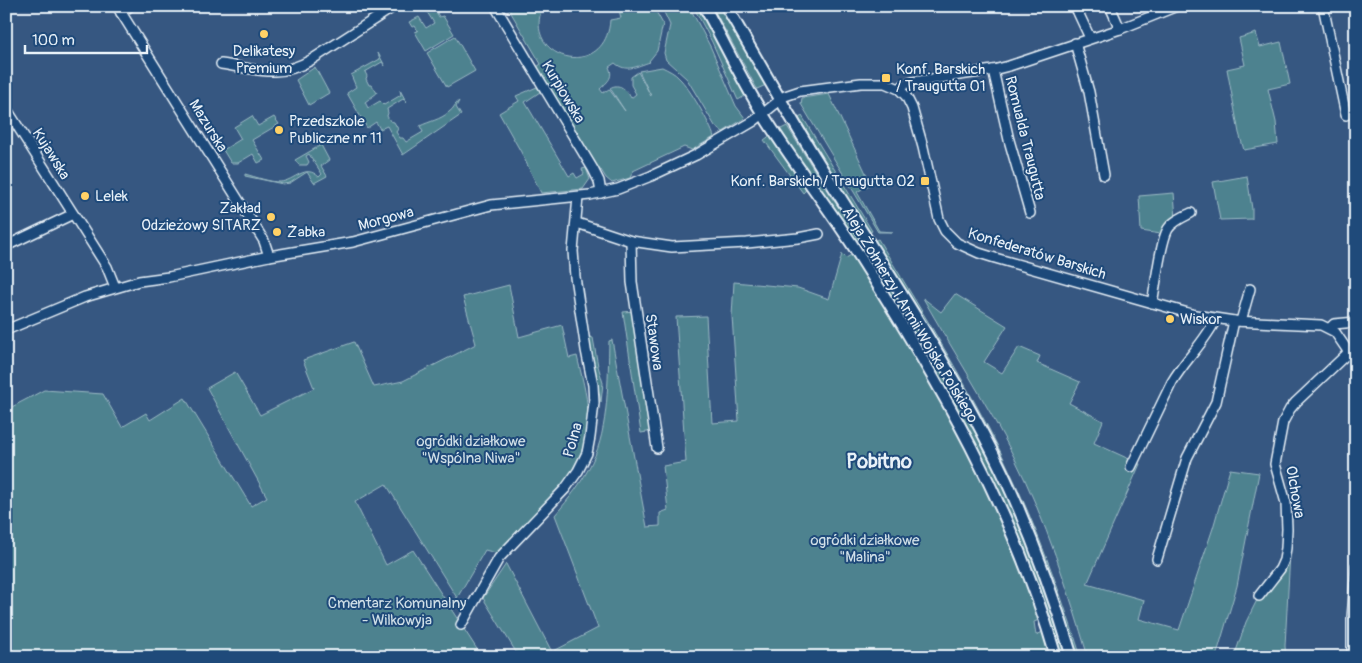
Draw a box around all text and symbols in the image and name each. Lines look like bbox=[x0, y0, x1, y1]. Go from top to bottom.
scale bar bbox=[25, 22, 148, 54]
marker: Delikatesy Premium bbox=[258, 28, 270, 40]
text: 100 m bbox=[32, 31, 75, 50]
place label: Delikatesy Premium bbox=[233, 42, 296, 78]
street label: Kurpiowska bbox=[537, 57, 589, 127]
place label: Konf. Barskich / Traugutta 01 bbox=[896, 60, 986, 96]
marker: Konf. Barskich / Traugutta 01 bbox=[880, 72, 892, 84]
street label: Romualda Traugutta bbox=[1000, 74, 1050, 202]
street label: Mazurska bbox=[184, 96, 232, 156]
place label: Przedszkole Publiczne nr 11 bbox=[289, 112, 382, 148]
marker: Przedszkole Publiczne nr 11 bbox=[273, 124, 285, 136]
street label: Kujawska bbox=[28, 125, 74, 183]
place label: Konf. Barskich / Traugutta 02 bbox=[730, 172, 915, 191]
marker: Konf. Barskich / Traugutta 02 bbox=[919, 175, 931, 187]
place label: Lelek bbox=[95, 187, 129, 206]
marker: Lelek bbox=[79, 190, 91, 202]
place label: Zakład Odzieżowy SITARZ bbox=[141, 199, 261, 235]
street label: Morgowa bbox=[356, 202, 416, 236]
street label: Aleja Żołnierzy I Armii Wojska Polskiego bbox=[838, 204, 982, 426]
marker: Zakład Odzieżowy SITARZ bbox=[265, 211, 277, 223]
place label: Żabka bbox=[287, 223, 325, 242]
street label: Konfederatów Barskich bbox=[966, 224, 1108, 284]
marker: Żabka bbox=[271, 226, 283, 238]
place label: Wiskor bbox=[1180, 310, 1222, 329]
street label: Stawowa bbox=[641, 313, 667, 372]
marker: Wiskor bbox=[1164, 313, 1176, 325]
street label: Polna bbox=[559, 420, 587, 460]
park label: ogródki działkowe "Wspólna Niwa" bbox=[417, 432, 526, 468]
district label: Pobitno bbox=[846, 449, 912, 474]
street label: Olchowa bbox=[1281, 464, 1309, 520]
park label: ogródki działkowe "Malina" bbox=[811, 531, 920, 567]
park label: Cmentarz Komunalny - Wilkowyja bbox=[328, 594, 467, 630]

